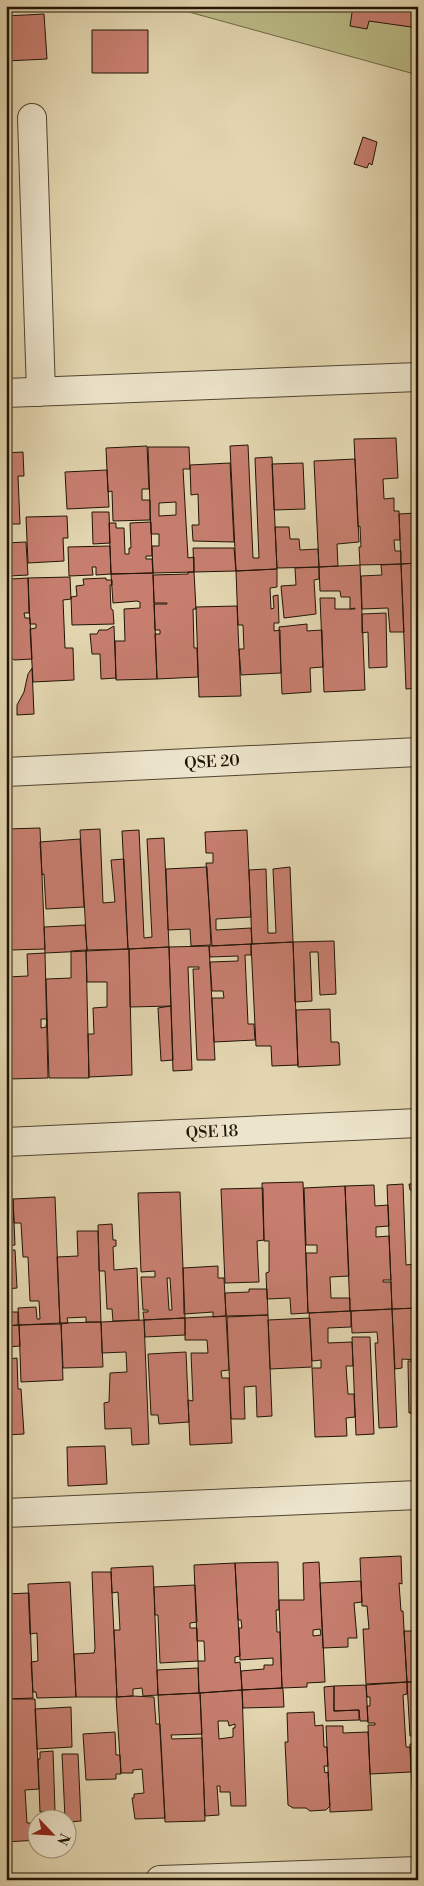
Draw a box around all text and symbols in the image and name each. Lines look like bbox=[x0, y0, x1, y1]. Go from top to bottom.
street label: QSE 20 bbox=[184, 751, 240, 773]
street label: QSE 18 bbox=[185, 1121, 239, 1143]
north arrow bbox=[28, 1808, 78, 1858]
text: N bbox=[52, 1830, 73, 1848]

